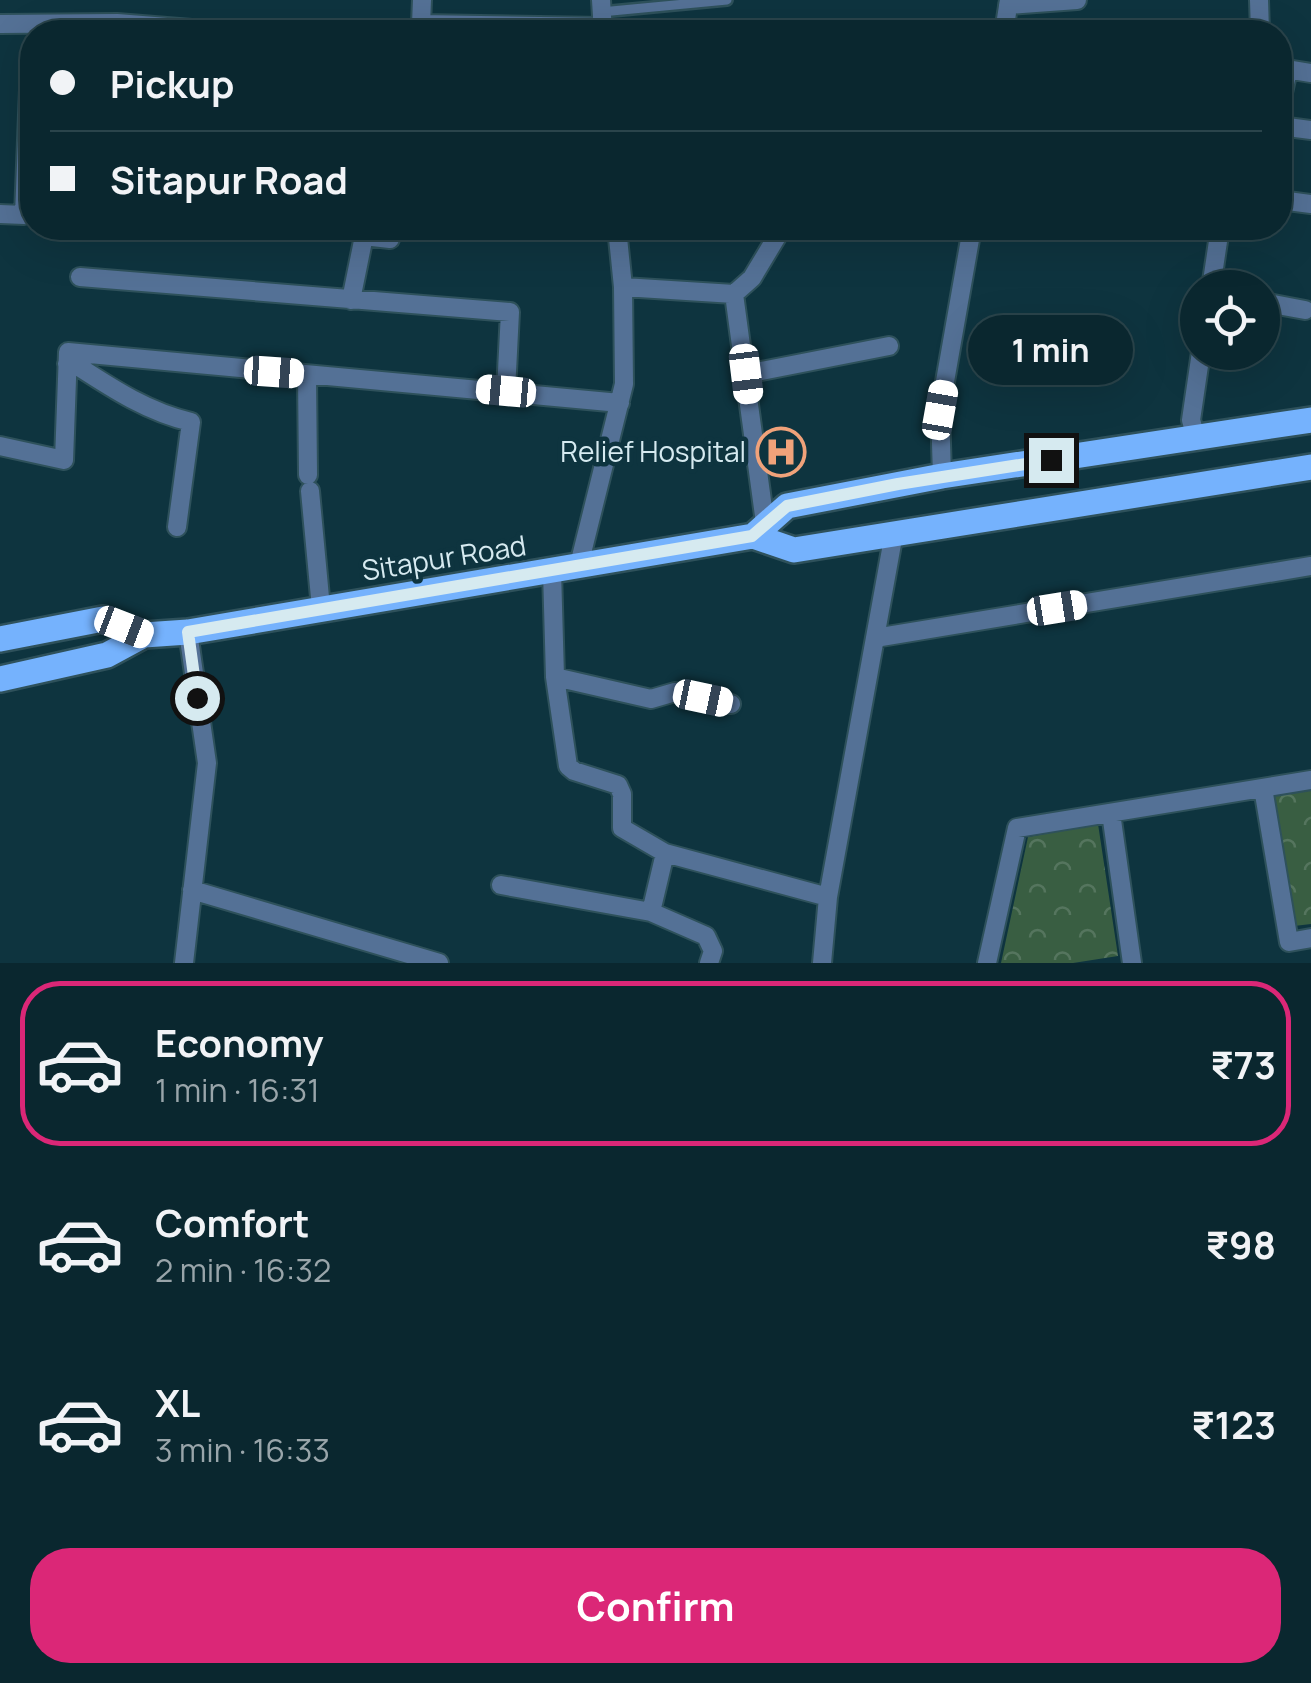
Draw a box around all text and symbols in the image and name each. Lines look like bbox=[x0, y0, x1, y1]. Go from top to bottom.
text: Pickup bbox=[110, 57, 234, 109]
text: Sitapur Road bbox=[110, 153, 348, 205]
map controls bbox=[1180, 270, 1280, 370]
button: locate bbox=[1180, 270, 1280, 370]
callout: 1 min bbox=[968, 315, 1134, 385]
text: 1 min bbox=[1011, 328, 1090, 372]
car bbox=[727, 342, 765, 406]
car bbox=[243, 355, 305, 389]
car bbox=[475, 373, 537, 409]
car bbox=[920, 378, 960, 442]
hospital icon: Relief Hospital bbox=[755, 426, 807, 478]
place label: Relief Hospital bbox=[560, 432, 746, 470]
route end bbox=[1029, 438, 1074, 483]
street label: Sitapur Road bbox=[359, 525, 529, 589]
car bbox=[1025, 588, 1089, 628]
car bbox=[91, 602, 157, 652]
route start bbox=[175, 676, 220, 721]
car bbox=[671, 677, 735, 719]
text: Economy bbox=[155, 1016, 324, 1068]
icon: car bbox=[35, 1019, 125, 1109]
text: ₹73 bbox=[1210, 1038, 1276, 1090]
text: 1 min · 16:31 bbox=[155, 1068, 320, 1112]
text: Comfort bbox=[155, 1196, 309, 1248]
icon: car bbox=[35, 1199, 125, 1289]
text: ₹98 bbox=[1206, 1218, 1276, 1270]
text: 2 min · 16:32 bbox=[155, 1248, 331, 1292]
text: XL bbox=[155, 1376, 200, 1428]
icon: car bbox=[35, 1379, 125, 1469]
text: ₹123 bbox=[1191, 1398, 1276, 1450]
text: 3 min · 16:33 bbox=[155, 1428, 330, 1472]
button: Confirm bbox=[30, 1548, 1281, 1663]

